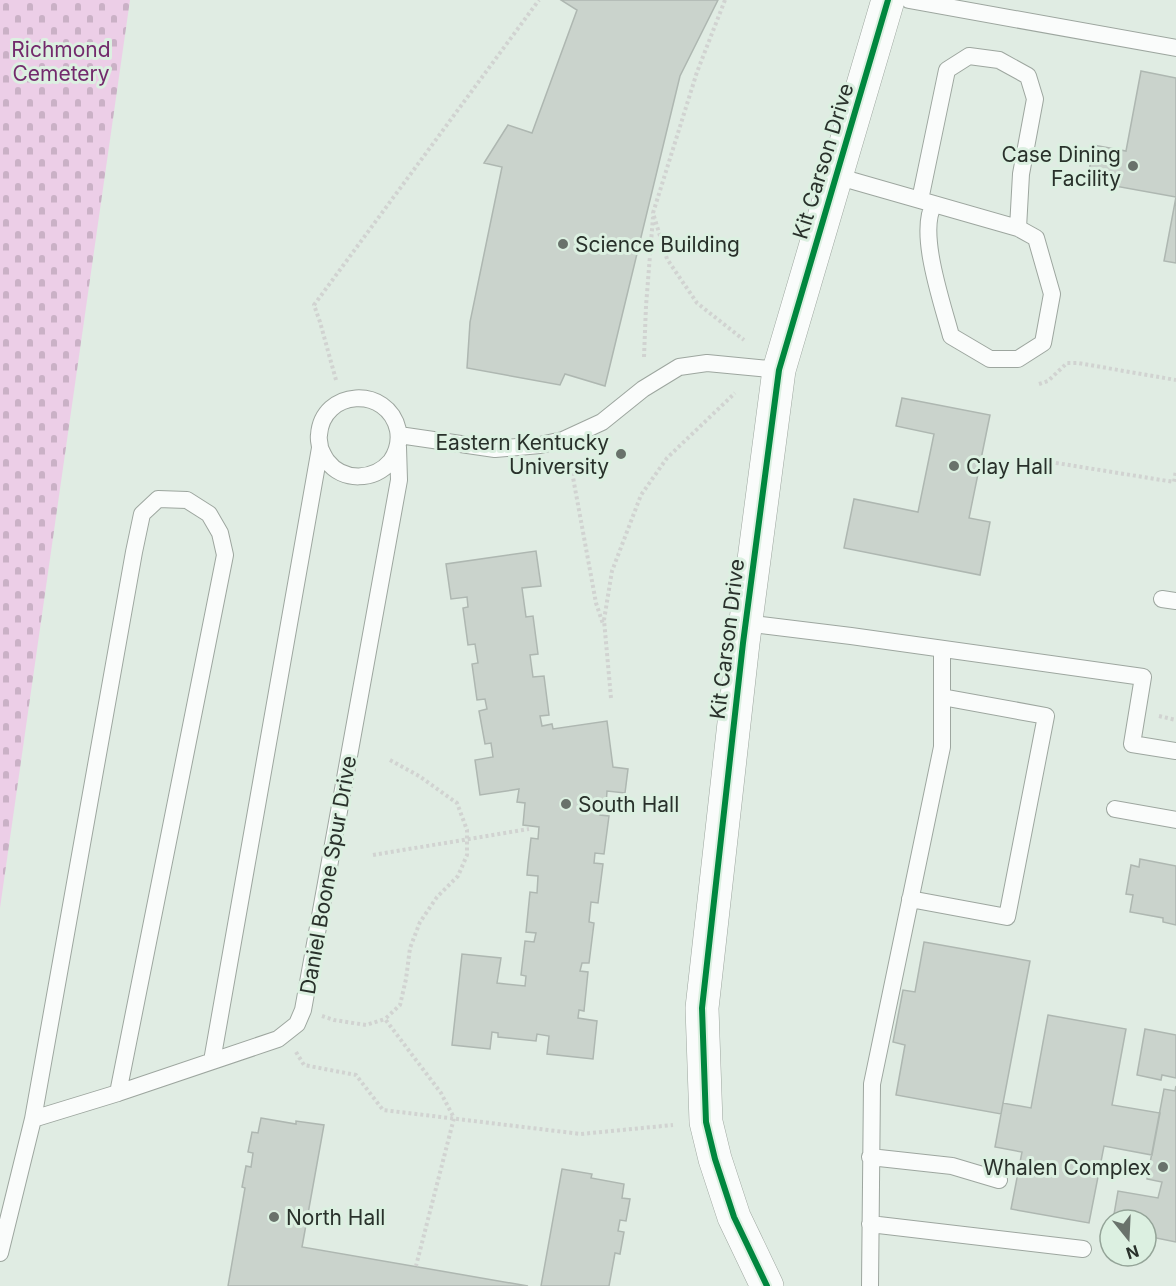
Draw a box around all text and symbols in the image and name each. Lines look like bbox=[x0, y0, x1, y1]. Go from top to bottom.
park label: Richmond Cemetery bbox=[11, 37, 111, 86]
street label: Kit Carson Drive bbox=[787, 80, 859, 242]
place label: Case Dining Facility bbox=[1002, 142, 1121, 191]
marker: Case Dining Facility bbox=[1126, 159, 1140, 173]
place label: Science Building bbox=[575, 232, 740, 257]
marker: Science Building bbox=[556, 237, 570, 251]
place label: Eastern Kentucky University bbox=[436, 430, 609, 479]
marker: Eastern Kentucky University bbox=[614, 447, 628, 461]
place label: Clay Hall bbox=[966, 454, 1053, 479]
marker: Clay Hall bbox=[947, 459, 961, 473]
street label: Kit Carson Drive bbox=[705, 557, 749, 721]
street label: Daniel Boone Spur Drive bbox=[295, 754, 361, 996]
place label: South Hall bbox=[578, 792, 679, 817]
marker: South Hall bbox=[559, 797, 573, 811]
place label: Whalen Complex bbox=[983, 1155, 1151, 1180]
marker: Whalen Complex bbox=[1156, 1160, 1170, 1174]
place label: North Hall bbox=[286, 1205, 385, 1230]
north arrow bbox=[1098, 1208, 1158, 1268]
marker: North Hall bbox=[267, 1210, 281, 1224]
text: N bbox=[1124, 1241, 1142, 1264]

